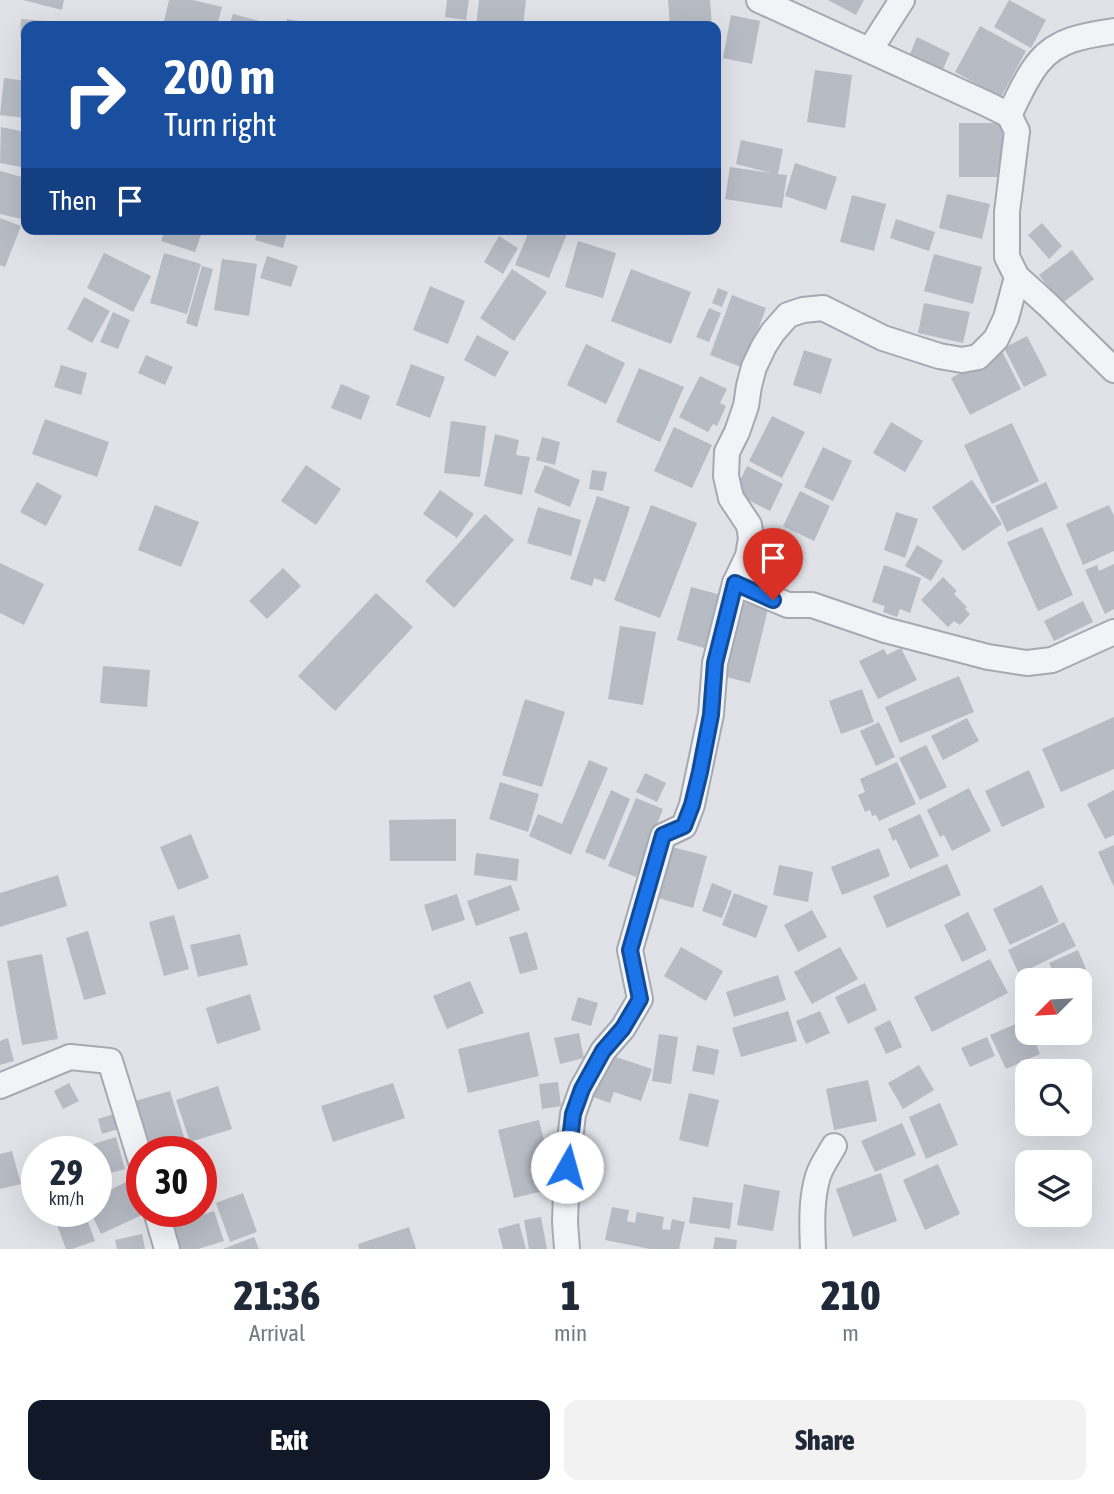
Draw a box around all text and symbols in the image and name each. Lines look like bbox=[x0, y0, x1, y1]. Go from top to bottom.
text: 200 m bbox=[164, 48, 275, 104]
icon: right bbox=[49, 49, 140, 140]
text: Turn right bbox=[164, 106, 277, 143]
icon: arrive bbox=[111, 182, 149, 220]
text: Then bbox=[49, 186, 97, 216]
pin bbox=[743, 528, 803, 600]
icon: arrive bbox=[754, 539, 792, 577]
north arrow bbox=[1015, 968, 1092, 1045]
map controls bbox=[1015, 968, 1092, 1227]
button: search bbox=[1015, 1059, 1092, 1136]
position arrow bbox=[530, 1130, 604, 1204]
speed limit sign: 30 bbox=[126, 1136, 217, 1227]
button: layers bbox=[1015, 1150, 1092, 1227]
text: 29 bbox=[50, 1152, 83, 1192]
text: km/h bbox=[49, 1188, 84, 1209]
text: 21:36 bbox=[234, 1271, 320, 1319]
text: 1 bbox=[561, 1271, 580, 1319]
text: 210 bbox=[821, 1271, 880, 1319]
text: Arrival bbox=[249, 1320, 305, 1346]
text: min bbox=[554, 1320, 587, 1346]
text: m bbox=[842, 1320, 859, 1346]
button: Exit bbox=[28, 1400, 550, 1480]
button: Share bbox=[564, 1400, 1086, 1480]

